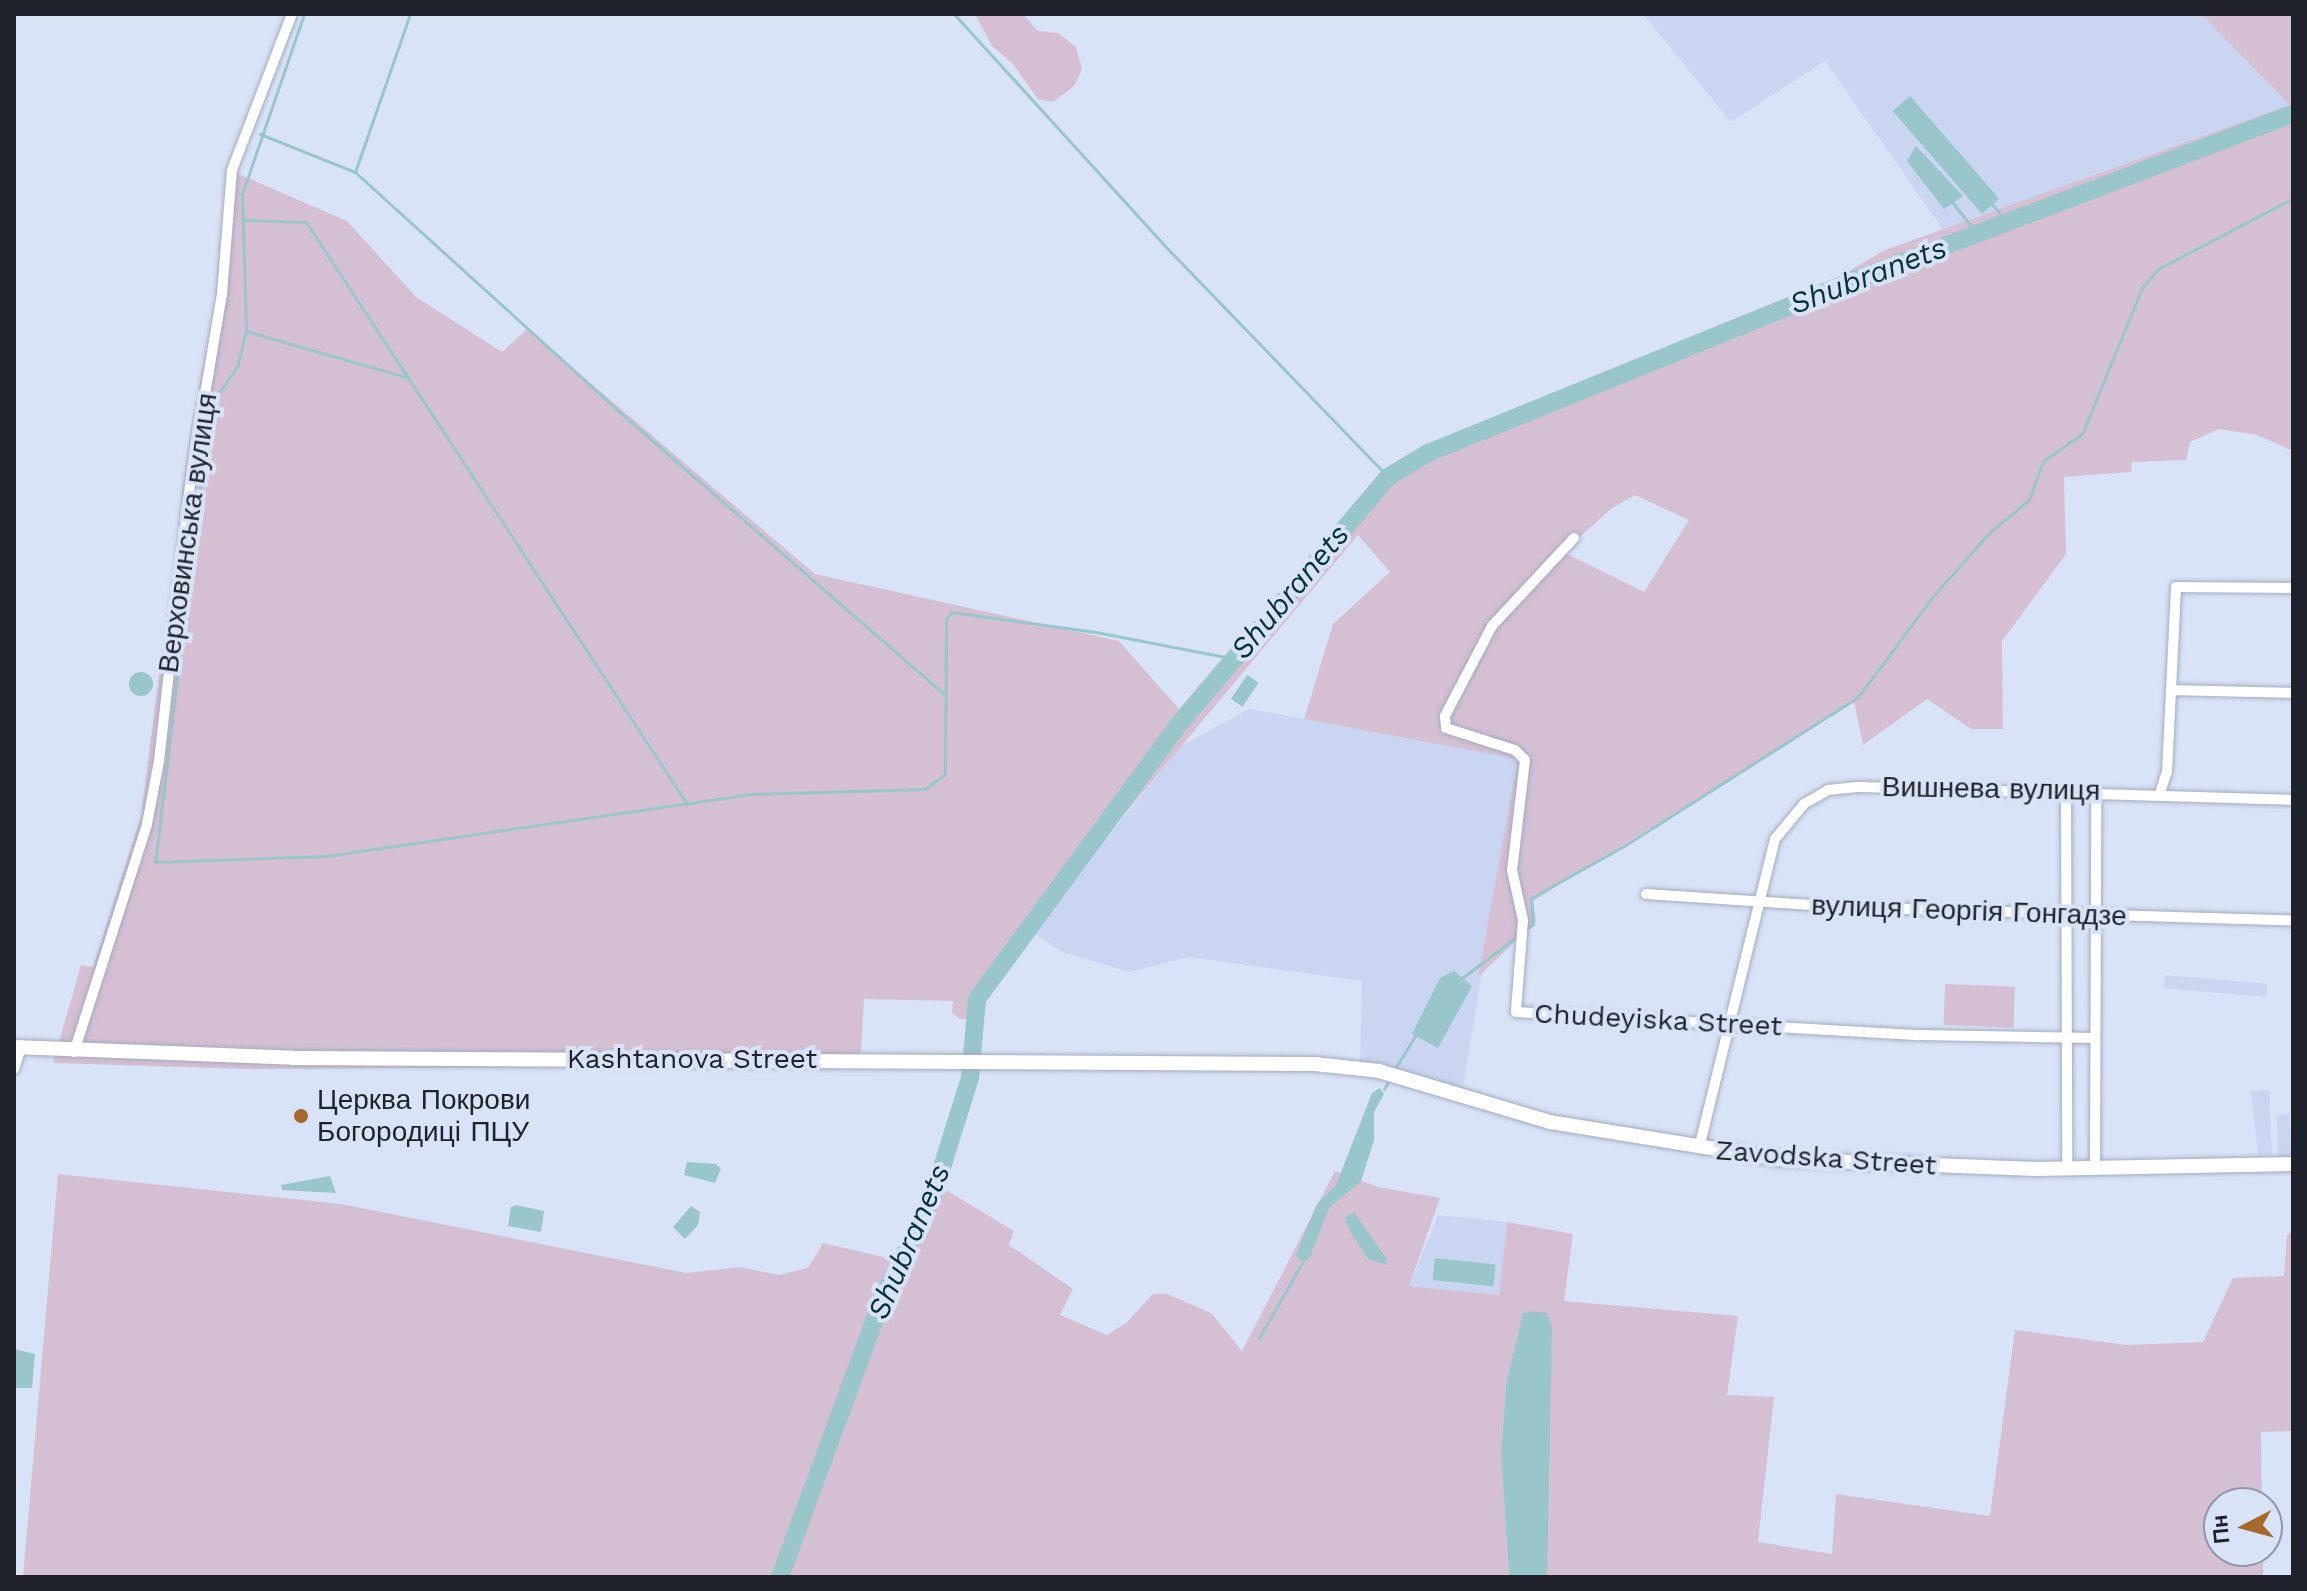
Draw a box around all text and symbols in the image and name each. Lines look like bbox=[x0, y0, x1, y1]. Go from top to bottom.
water label: Shubranets bbox=[1785, 230, 1951, 322]
street label: Верховинська вулиця bbox=[152, 391, 224, 675]
water label: Shubranets bbox=[1223, 517, 1357, 667]
street label: Вишнева вулиця bbox=[1882, 770, 2100, 808]
street label: вулиця Георгія Гонгадзе bbox=[1811, 889, 2127, 933]
street label: Chudeyiska Street bbox=[1533, 997, 1783, 1043]
street label: Kashtanova Street bbox=[566, 1042, 818, 1076]
place label: Церква Покрови Богородиці ПЦУ bbox=[317, 1083, 530, 1149]
marker: Церква Покрови Богородиці ПЦУ bbox=[292, 1107, 310, 1125]
street label: Zavodska Street bbox=[1714, 1133, 1938, 1183]
water label: Shubranets bbox=[860, 1159, 958, 1325]
north arrow bbox=[2203, 1487, 2283, 1567]
text: Пн bbox=[2207, 1514, 2235, 1545]

